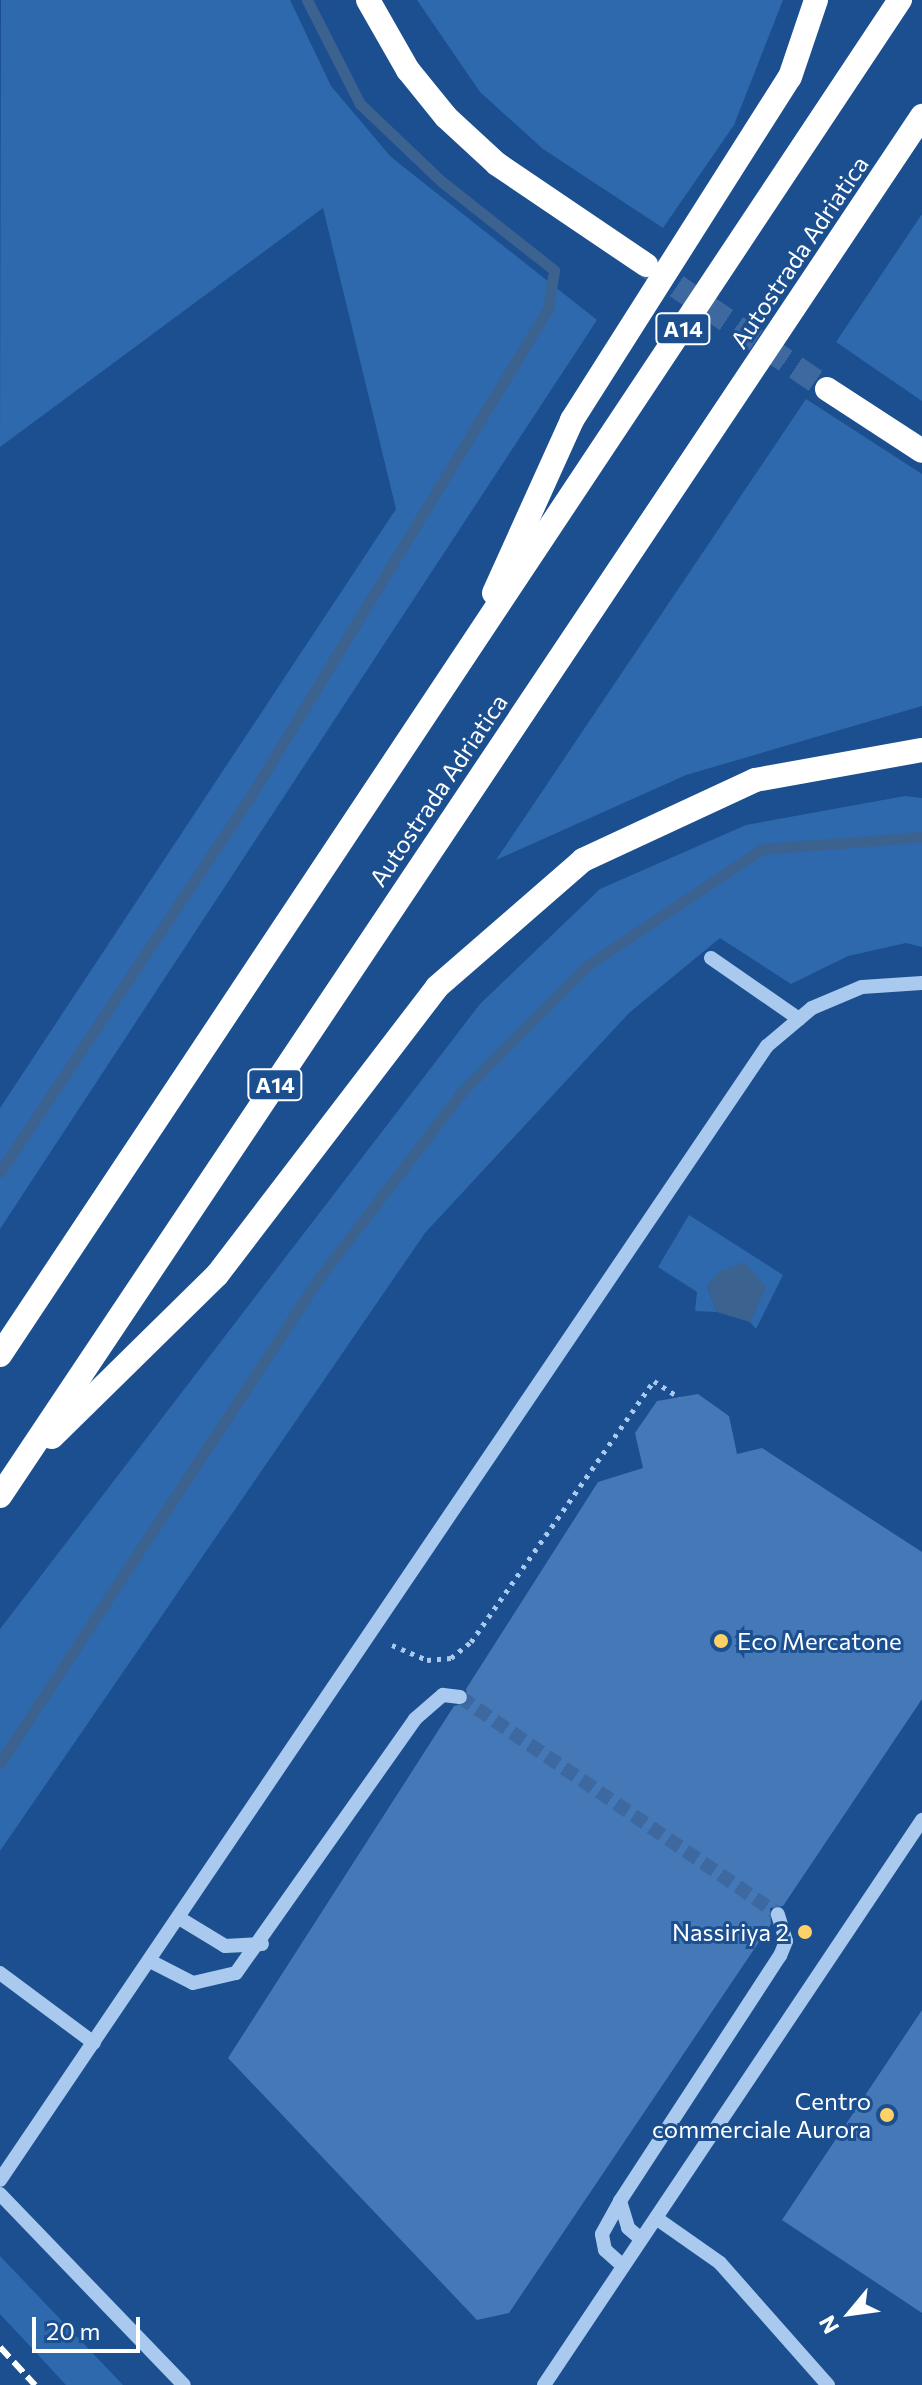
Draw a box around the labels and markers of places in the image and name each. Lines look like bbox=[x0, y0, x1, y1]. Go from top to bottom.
place label: Eco Mercatone bbox=[737, 1627, 902, 1655]
marker: Eco Mercatone bbox=[712, 1632, 730, 1650]
place label: Nassiriya 2 bbox=[672, 1918, 789, 1946]
marker: Nassiriya 2 bbox=[796, 1923, 814, 1941]
place label: Centro commerciale Aurora bbox=[652, 2087, 871, 2143]
marker: Centro commerciale Aurora bbox=[878, 2106, 896, 2124]

